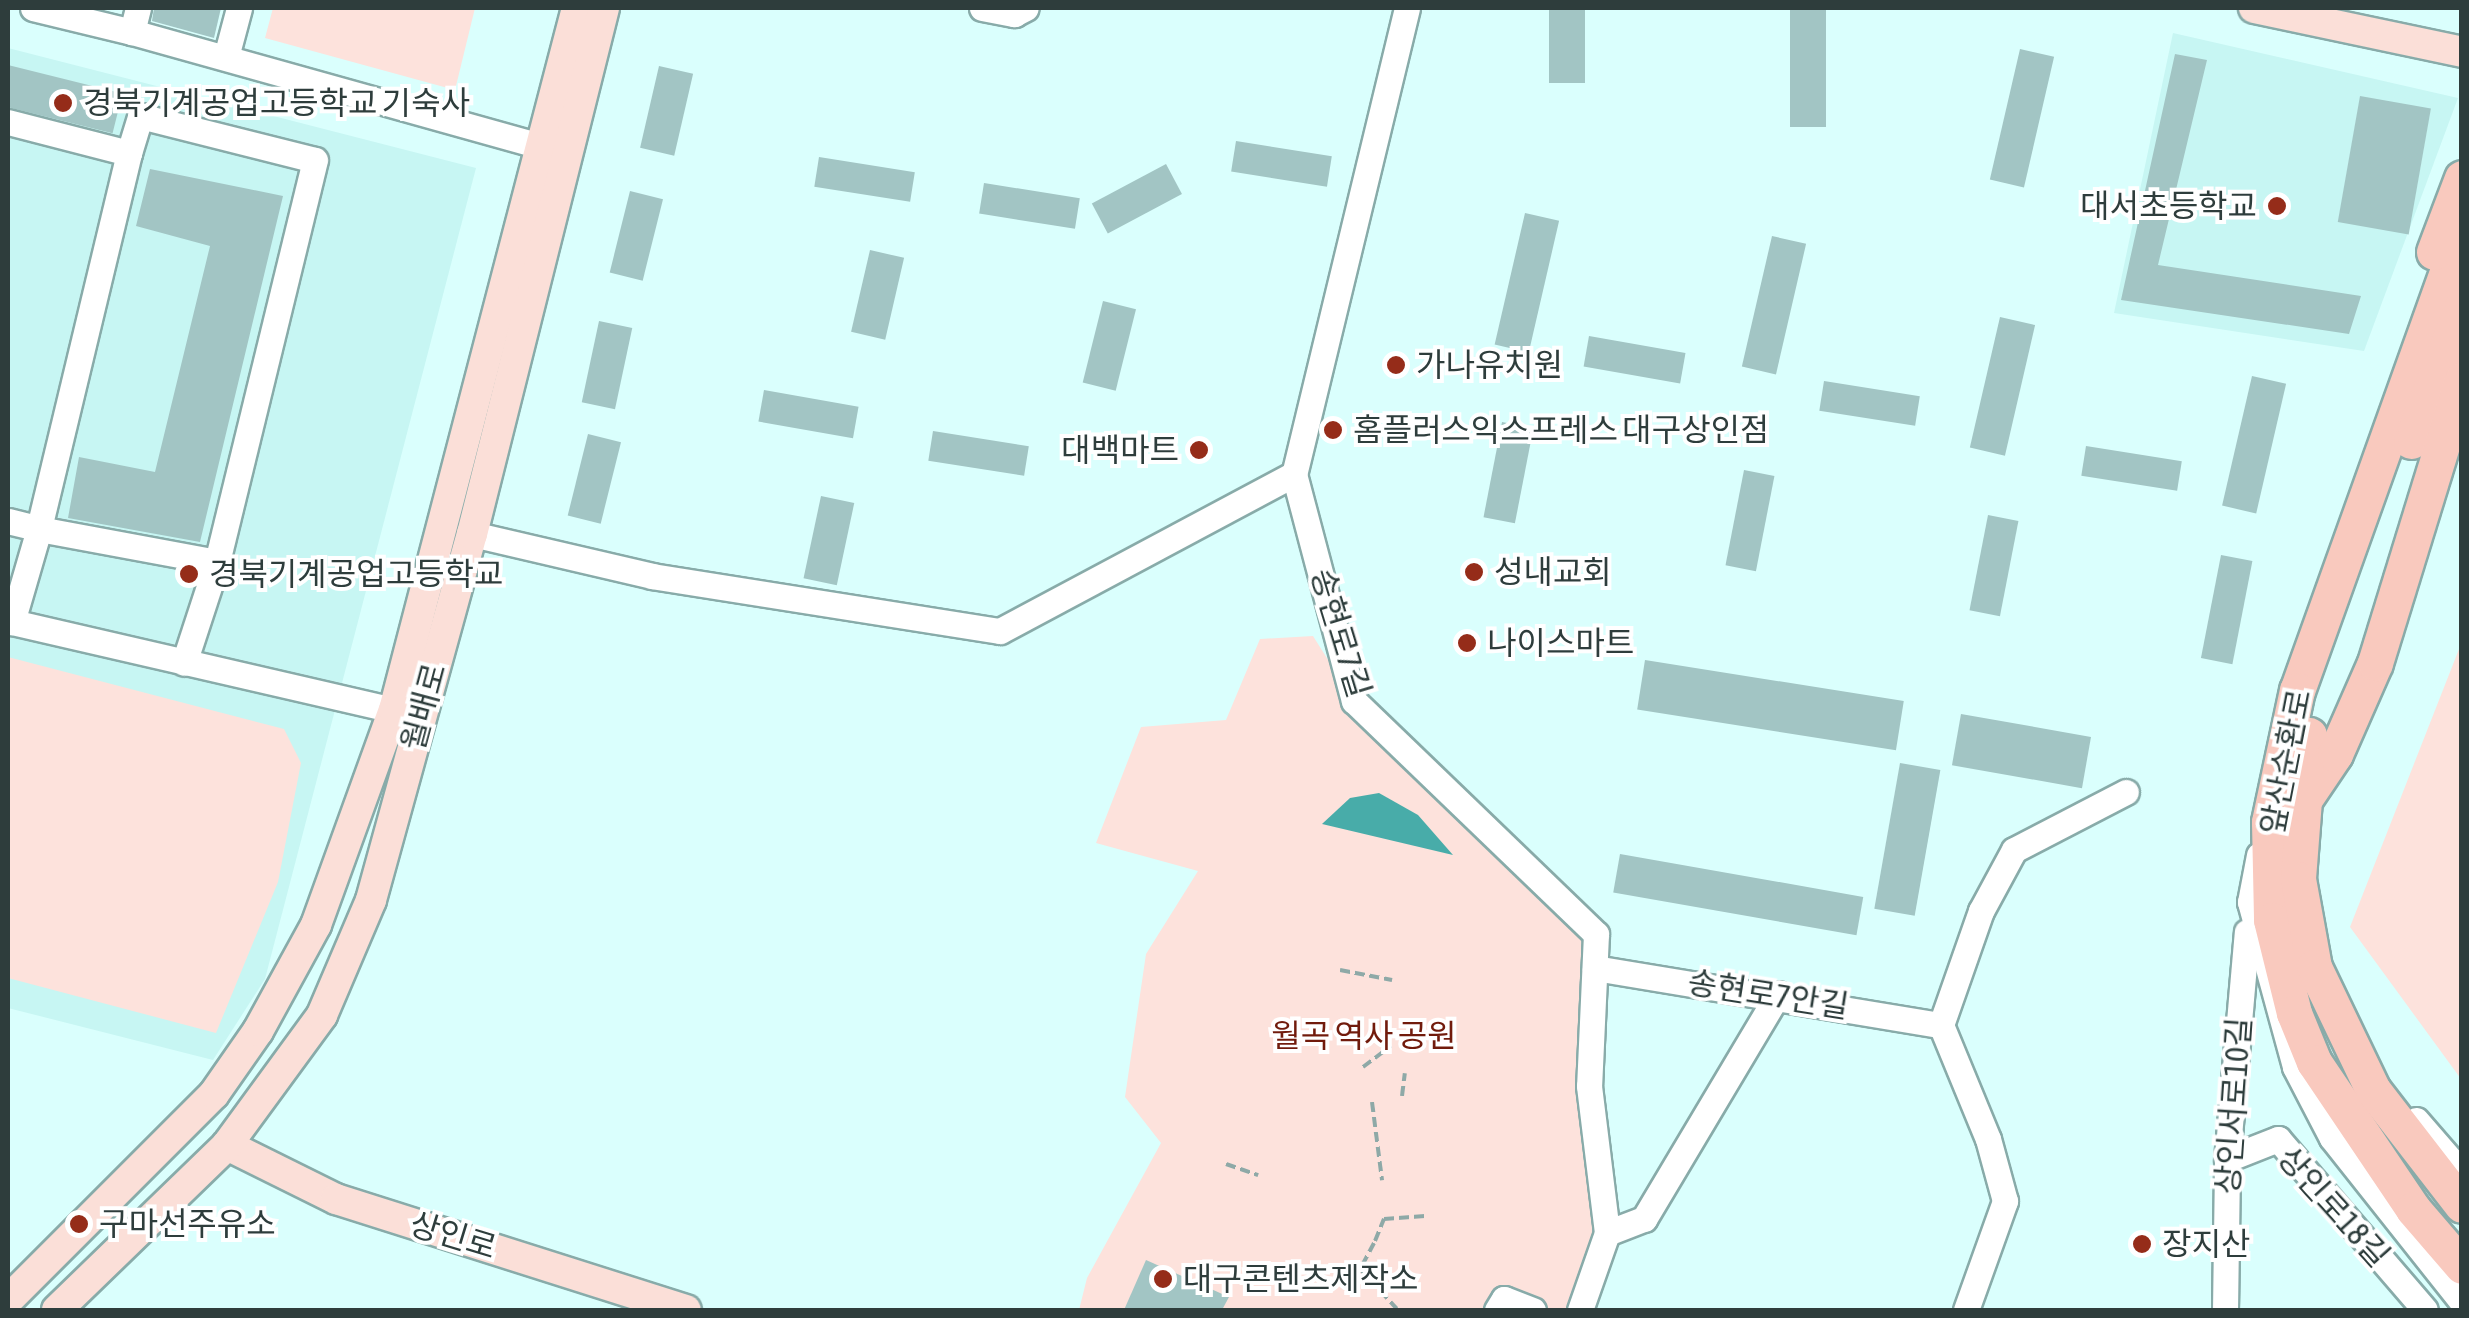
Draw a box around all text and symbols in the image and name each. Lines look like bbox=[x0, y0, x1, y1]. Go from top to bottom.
place label: 경북기계공업고등학교 기숙사 bbox=[83, 84, 470, 122]
marker: 경북기계공업고등학교 기숙사 bbox=[52, 92, 74, 114]
place label: 대서초등학교 bbox=[2080, 187, 2257, 225]
marker: 대서초등학교 bbox=[2266, 195, 2288, 217]
place label: 가나유치원 bbox=[1416, 346, 1563, 384]
marker: 가나유치원 bbox=[1385, 354, 1407, 376]
place label: 홈플러스익스프레스 대구상인점 bbox=[1353, 411, 1770, 449]
marker: 홈플러스익스프레스 대구상인점 bbox=[1322, 419, 1344, 441]
place label: 대백마트 bbox=[1061, 431, 1179, 469]
marker: 대백마트 bbox=[1188, 439, 1210, 461]
place label: 성내교회 bbox=[1494, 553, 1612, 591]
place label: 경북기계공업고등학교 bbox=[209, 555, 503, 593]
marker: 성내교회 bbox=[1463, 561, 1485, 583]
marker: 경북기계공업고등학교 bbox=[178, 563, 200, 585]
street label: 송현로7길 bbox=[1302, 564, 1378, 702]
place label: 나이스마트 bbox=[1487, 624, 1634, 662]
marker: 나이스마트 bbox=[1456, 632, 1478, 654]
street label: 월배로 bbox=[394, 659, 454, 755]
street label: 앞산순환로 bbox=[2253, 686, 2319, 838]
street label: 송현로7안길 bbox=[1685, 963, 1851, 1027]
street label: 상인서로10길 bbox=[2209, 1016, 2259, 1196]
park label: 월곡 역사 공원 bbox=[1271, 1017, 1457, 1055]
street label: 상인로18길 bbox=[2269, 1139, 2397, 1275]
place label: 구마선주유소 bbox=[99, 1205, 276, 1243]
street label: 상인로 bbox=[405, 1205, 501, 1267]
marker: 구마선주유소 bbox=[68, 1213, 90, 1235]
place label: 장지산 bbox=[2162, 1225, 2250, 1263]
marker: 장지산 bbox=[2131, 1233, 2153, 1255]
place label: 대구콘텐츠제작소 bbox=[1183, 1260, 1419, 1298]
marker: 대구콘텐츠제작소 bbox=[1152, 1268, 1174, 1290]

